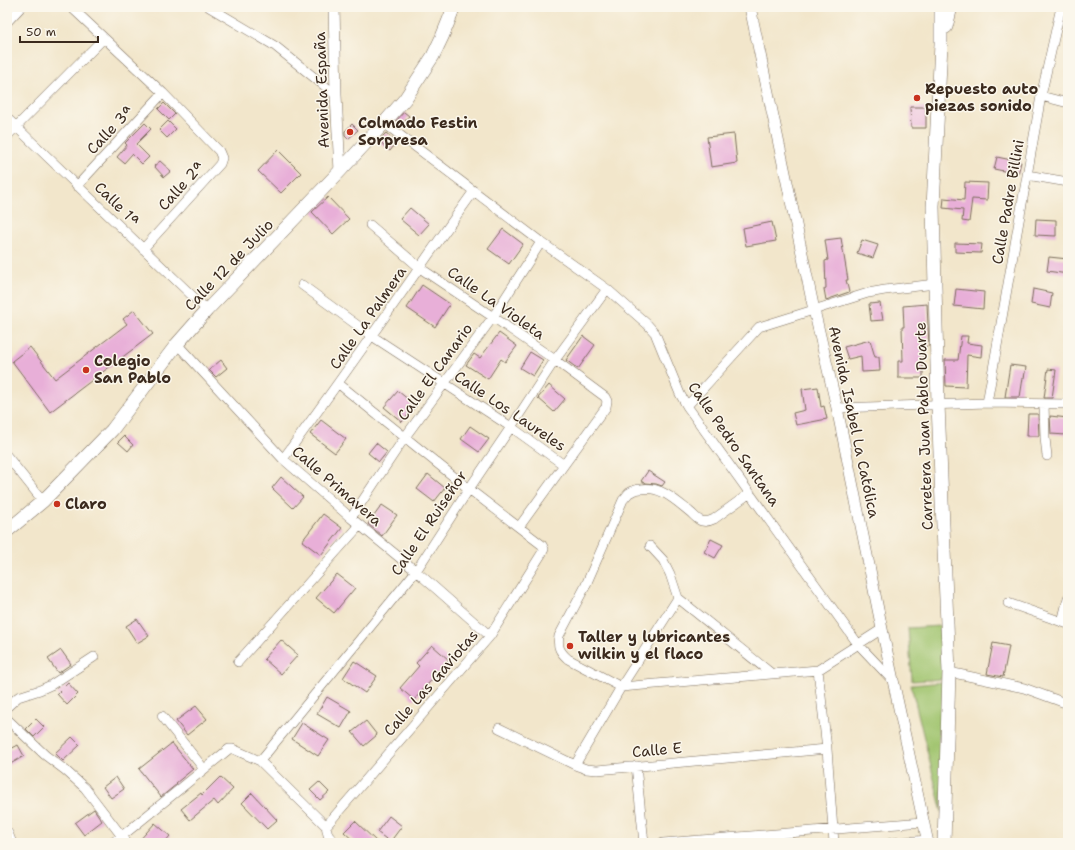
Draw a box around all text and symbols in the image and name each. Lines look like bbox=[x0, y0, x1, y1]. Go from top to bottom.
scale bar bbox=[20, 18, 98, 44]
text: 50 m bbox=[26, 24, 56, 40]
street label: Avenida España bbox=[310, 31, 334, 149]
place label: Repuesto auto piezas sonido bbox=[925, 79, 1038, 116]
marker: Repuesto auto piezas sonido bbox=[912, 93, 922, 103]
street label: Calle 3ª bbox=[82, 101, 138, 159]
place label: Colmado Festin Sorpresa bbox=[358, 113, 478, 150]
marker: Colmado Festin Sorpresa bbox=[345, 127, 355, 137]
street label: Calle Padre Billini bbox=[987, 138, 1029, 266]
street label: Calle 2ª bbox=[154, 157, 209, 215]
street label: Calle 1ª bbox=[90, 177, 144, 231]
street label: Calle 12 de Julio bbox=[180, 215, 278, 315]
street label: Calle La Palmera bbox=[325, 262, 411, 373]
street label: Calle La Violeta bbox=[443, 262, 549, 344]
street label: Calle El Canario bbox=[393, 319, 477, 425]
street label: Carretera Juan Pablo Duarte bbox=[910, 321, 938, 531]
street label: Avenida Isabel La Católica bbox=[824, 324, 884, 521]
place label: Colegio San Pablo bbox=[94, 351, 171, 388]
marker: Colegio San Pablo bbox=[81, 365, 91, 375]
street label: Calle Los Laureles bbox=[450, 366, 570, 456]
street label: Calle Pedro Santana bbox=[684, 378, 785, 511]
street label: Calle Primavera bbox=[288, 441, 387, 531]
street label: Calle El Ruiseñor bbox=[386, 467, 472, 579]
place label: Claro bbox=[65, 494, 107, 514]
marker: Claro bbox=[52, 499, 62, 509]
street label: Calle Las Gaviotas bbox=[379, 626, 483, 740]
place label: Taller y lubricantes wilkin y el flaco bbox=[578, 627, 730, 664]
marker: Taller y lubricantes wilkin y el flaco bbox=[565, 641, 575, 651]
street label: Calle E bbox=[631, 738, 683, 762]

